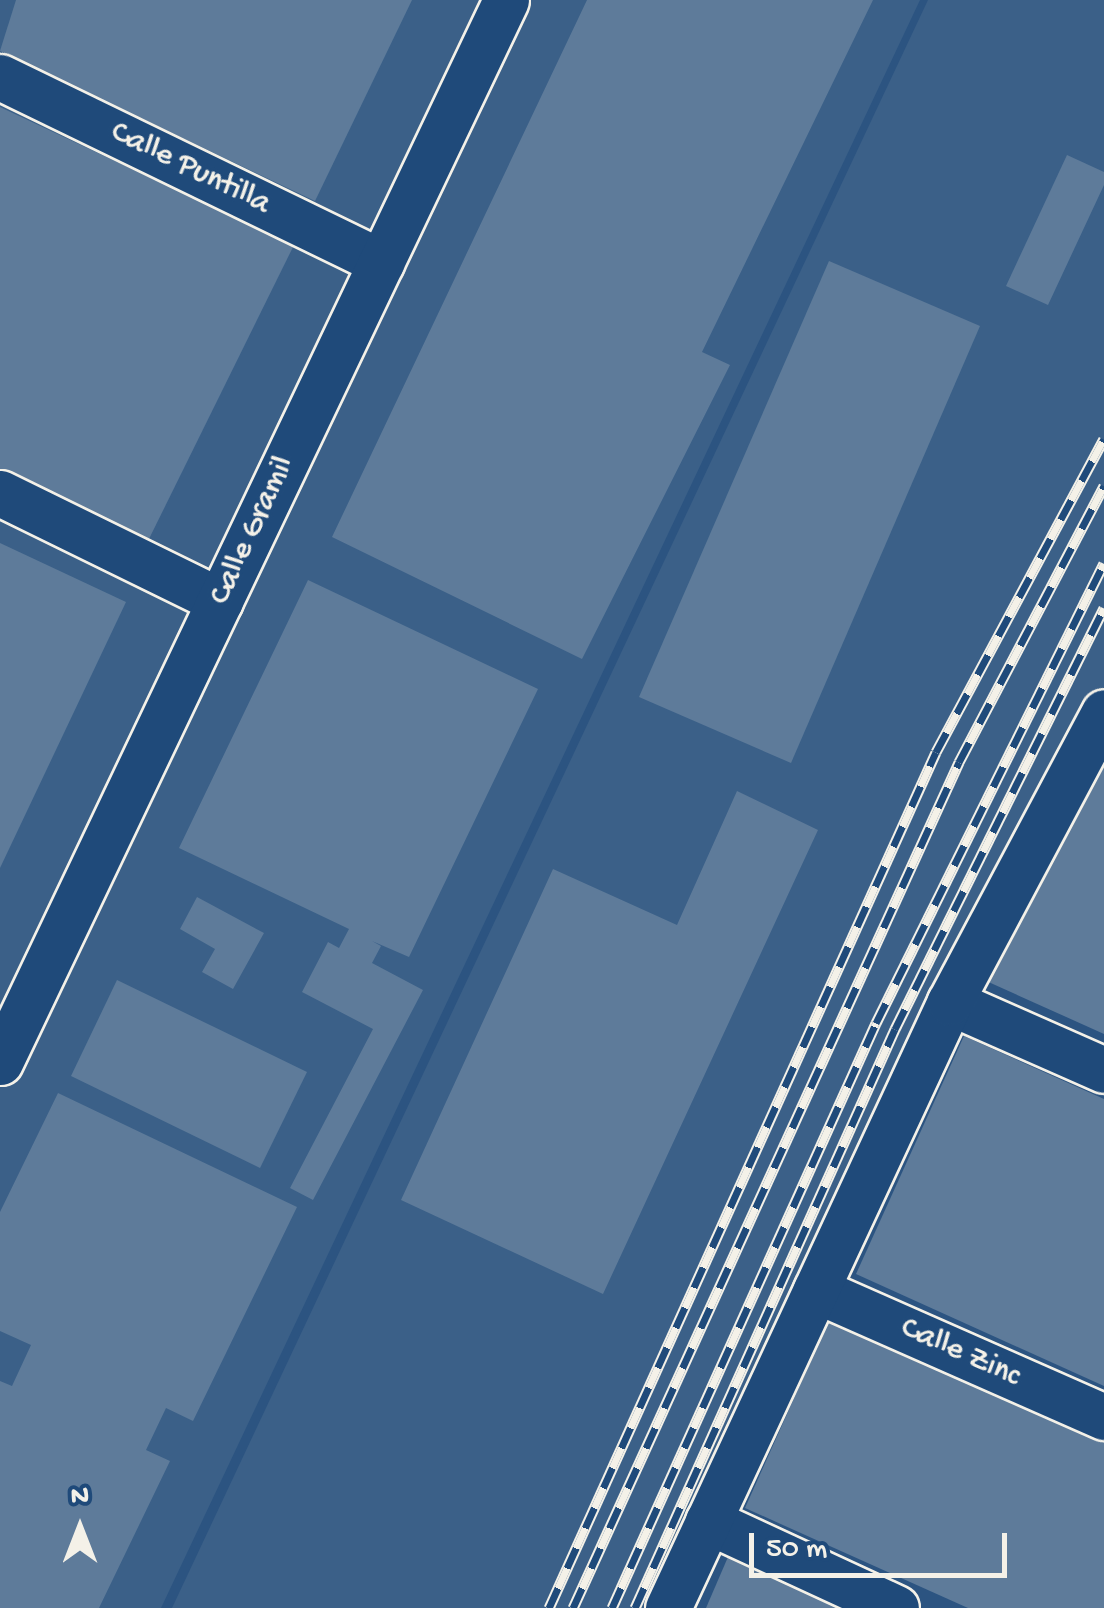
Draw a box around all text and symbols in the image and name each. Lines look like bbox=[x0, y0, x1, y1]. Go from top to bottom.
street label: Calle Puntilla bbox=[104, 114, 276, 224]
street label: Calle Gramil bbox=[202, 451, 304, 611]
street label: Calle Zinc bbox=[894, 1310, 1026, 1396]
north arrow bbox=[30, 1478, 130, 1578]
text: N bbox=[71, 1481, 89, 1514]
scale bar bbox=[754, 1513, 1012, 1575]
text: 50 m bbox=[766, 1533, 827, 1568]

